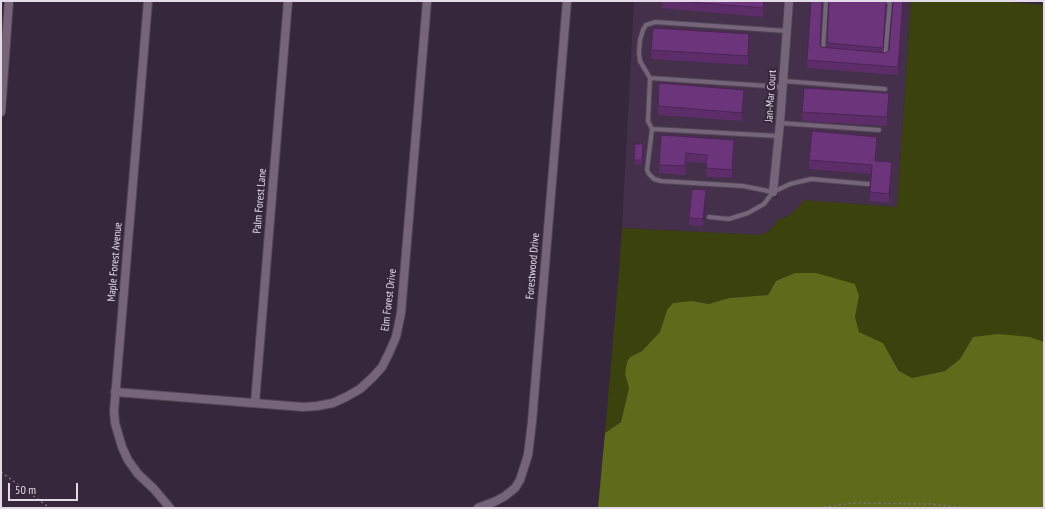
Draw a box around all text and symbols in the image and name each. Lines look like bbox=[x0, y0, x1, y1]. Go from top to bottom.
street label: Jan-Mar Court bbox=[763, 69, 779, 123]
street label: Palm Forest Lane bbox=[251, 168, 269, 234]
street label: Maple Forest Avenue bbox=[105, 222, 125, 302]
street label: Forestwood Drive bbox=[524, 232, 542, 300]
street label: Elm Forest Drive bbox=[379, 268, 399, 332]
scale bar bbox=[10, 475, 80, 501]
text: 50 m bbox=[15, 482, 36, 497]

